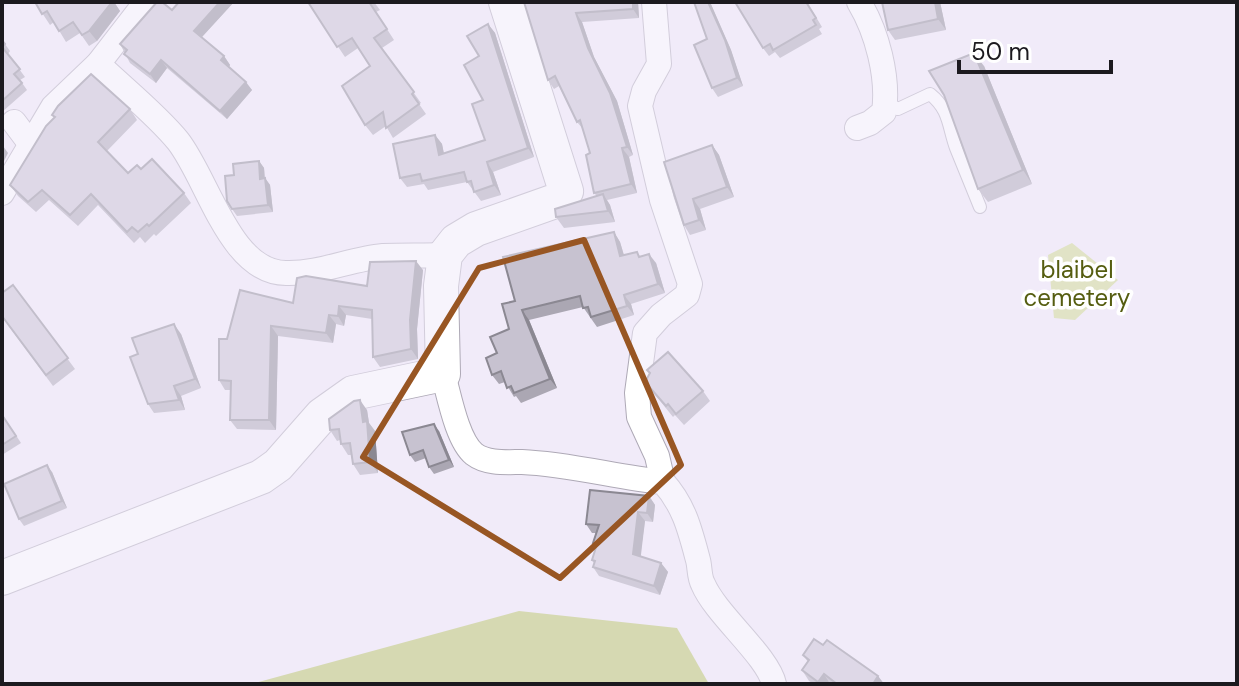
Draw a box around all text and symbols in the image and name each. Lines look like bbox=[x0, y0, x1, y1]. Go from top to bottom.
scale bar bbox=[959, 24, 1111, 74]
text: 50 m bbox=[971, 36, 1030, 67]
park label: blaibel cemetery bbox=[1024, 254, 1130, 313]

